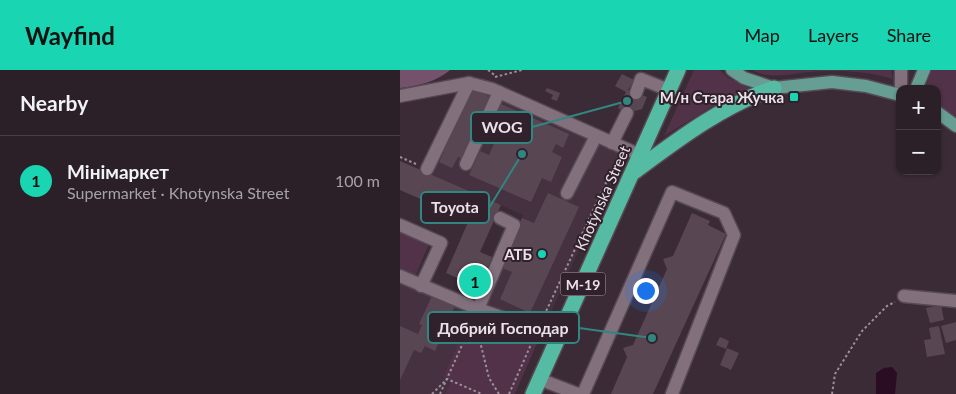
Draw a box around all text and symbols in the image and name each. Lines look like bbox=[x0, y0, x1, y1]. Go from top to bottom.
text: Wayfind bbox=[25, 21, 115, 50]
text: Map bbox=[744, 24, 780, 46]
text: Layers bbox=[808, 24, 859, 46]
text: Share bbox=[887, 24, 931, 46]
map controls bbox=[896, 85, 941, 175]
button: + bbox=[896, 85, 941, 130]
place label: М/н Стара Жучка bbox=[660, 88, 784, 106]
text: Nearby bbox=[20, 90, 88, 115]
marker: М/н Стара Жучка bbox=[788, 91, 800, 103]
callout: WOG bbox=[471, 112, 532, 143]
text: WOG bbox=[481, 117, 523, 136]
button: − bbox=[896, 130, 941, 175]
street label: Khotynska Street bbox=[571, 142, 633, 253]
text: Мінімаркет bbox=[67, 160, 169, 183]
text: 1 bbox=[31, 171, 41, 190]
text: 100 m bbox=[335, 171, 380, 190]
text: Supermarket · Khotynska Street bbox=[67, 183, 289, 202]
callout: Toyota bbox=[421, 192, 489, 223]
text: Toyota bbox=[431, 197, 479, 216]
place label: АТБ bbox=[503, 245, 532, 263]
marker: АТБ bbox=[536, 248, 548, 260]
pin: 1 bbox=[459, 262, 491, 300]
road number: М-19 bbox=[560, 272, 606, 295]
your location bbox=[633, 278, 659, 304]
callout: Добрий Господар bbox=[428, 312, 579, 343]
text: Добрий Господар bbox=[437, 318, 569, 337]

